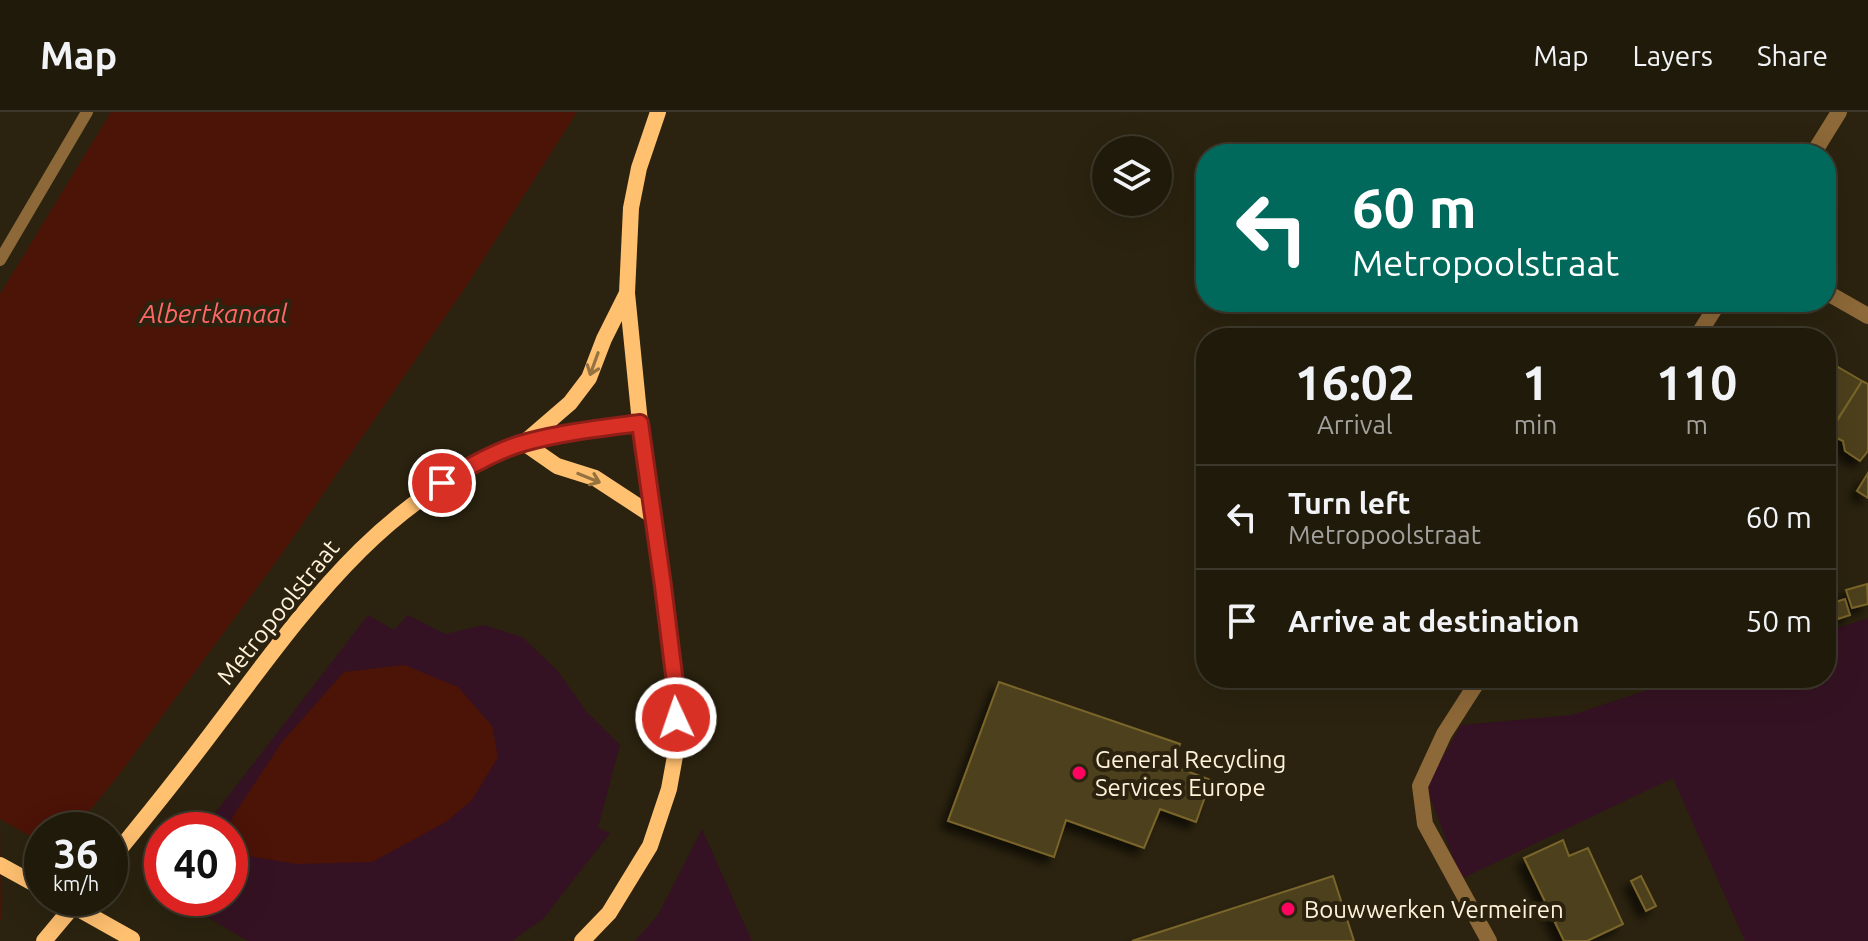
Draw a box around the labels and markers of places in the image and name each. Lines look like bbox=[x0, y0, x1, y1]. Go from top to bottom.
pin bbox=[408, 449, 476, 517]
place label: General Recycling Services Europe bbox=[1095, 746, 1286, 801]
marker: General Recycling Services Europe bbox=[1070, 764, 1088, 782]
place label: Bouwwerken Vermeiren bbox=[1304, 896, 1564, 923]
marker: Bouwwerken Vermeiren bbox=[1279, 900, 1297, 918]

